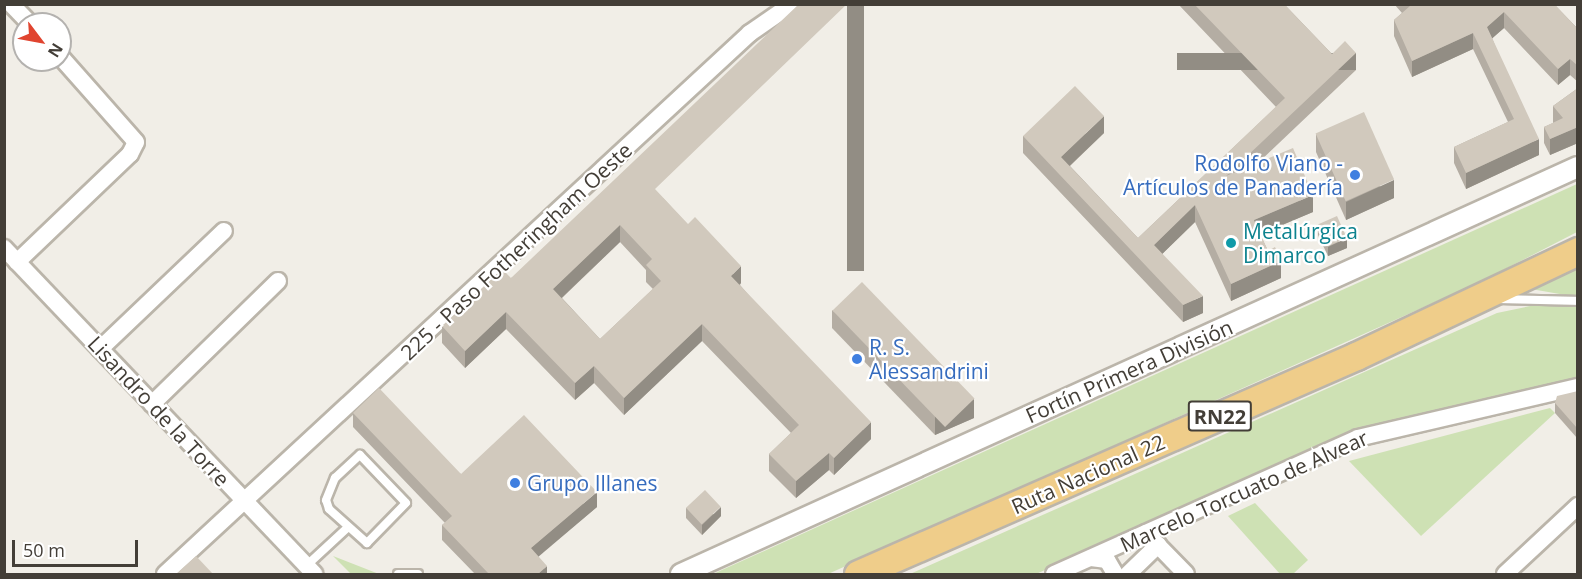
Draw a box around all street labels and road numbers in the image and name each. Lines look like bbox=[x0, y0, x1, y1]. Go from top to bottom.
street label: 225 - Paso Fotheringham Oeste bbox=[395, 137, 637, 365]
street label: Fortín Primera División bbox=[1022, 314, 1236, 428]
street label: Lisandro de la Torre bbox=[83, 331, 235, 491]
road number: RN22 bbox=[1187, 399, 1253, 433]
street label: Marcelo Torcuato de Alvear bbox=[1116, 425, 1372, 557]
street label: Ruta Nacional 22 bbox=[1007, 429, 1169, 519]

